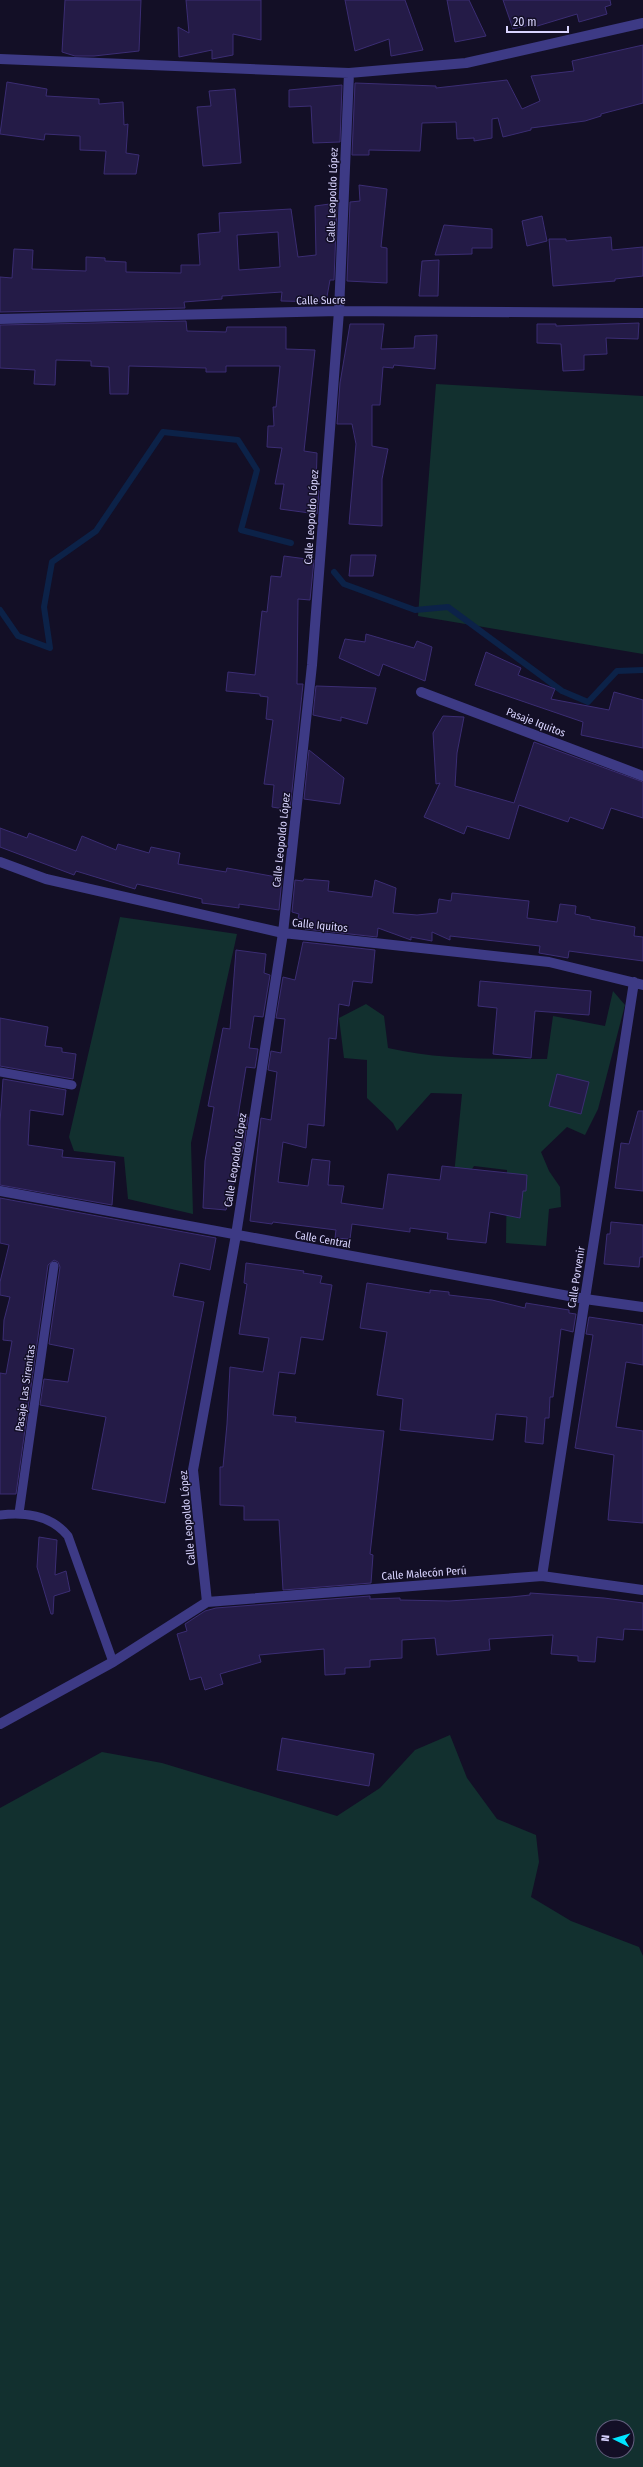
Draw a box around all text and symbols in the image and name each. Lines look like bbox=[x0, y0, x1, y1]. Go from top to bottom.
scale bar bbox=[507, 8, 568, 34]
text: 20 m bbox=[513, 15, 537, 29]
street label: Calle Leopoldo López bbox=[324, 147, 341, 243]
street label: Calle Sucre bbox=[296, 294, 346, 307]
street label: Calle Leopoldo López bbox=[302, 468, 321, 565]
street label: Pasaje Iquitos bbox=[504, 705, 568, 740]
street label: Calle Leopoldo López bbox=[270, 791, 293, 888]
street label: Calle Iquitos bbox=[292, 916, 349, 935]
street label: Calle Leopoldo López bbox=[222, 1111, 249, 1208]
street label: Calle Central bbox=[294, 1228, 352, 1251]
street label: Calle Porvenir bbox=[565, 1245, 588, 1309]
street label: Pasaje Las Sirenitas bbox=[13, 1343, 38, 1432]
street label: Calle Leopoldo López bbox=[177, 1469, 198, 1566]
street label: Calle Malecón Perú bbox=[381, 1564, 467, 1583]
north arrow bbox=[595, 2419, 635, 2459]
text: N bbox=[599, 2434, 612, 2442]

